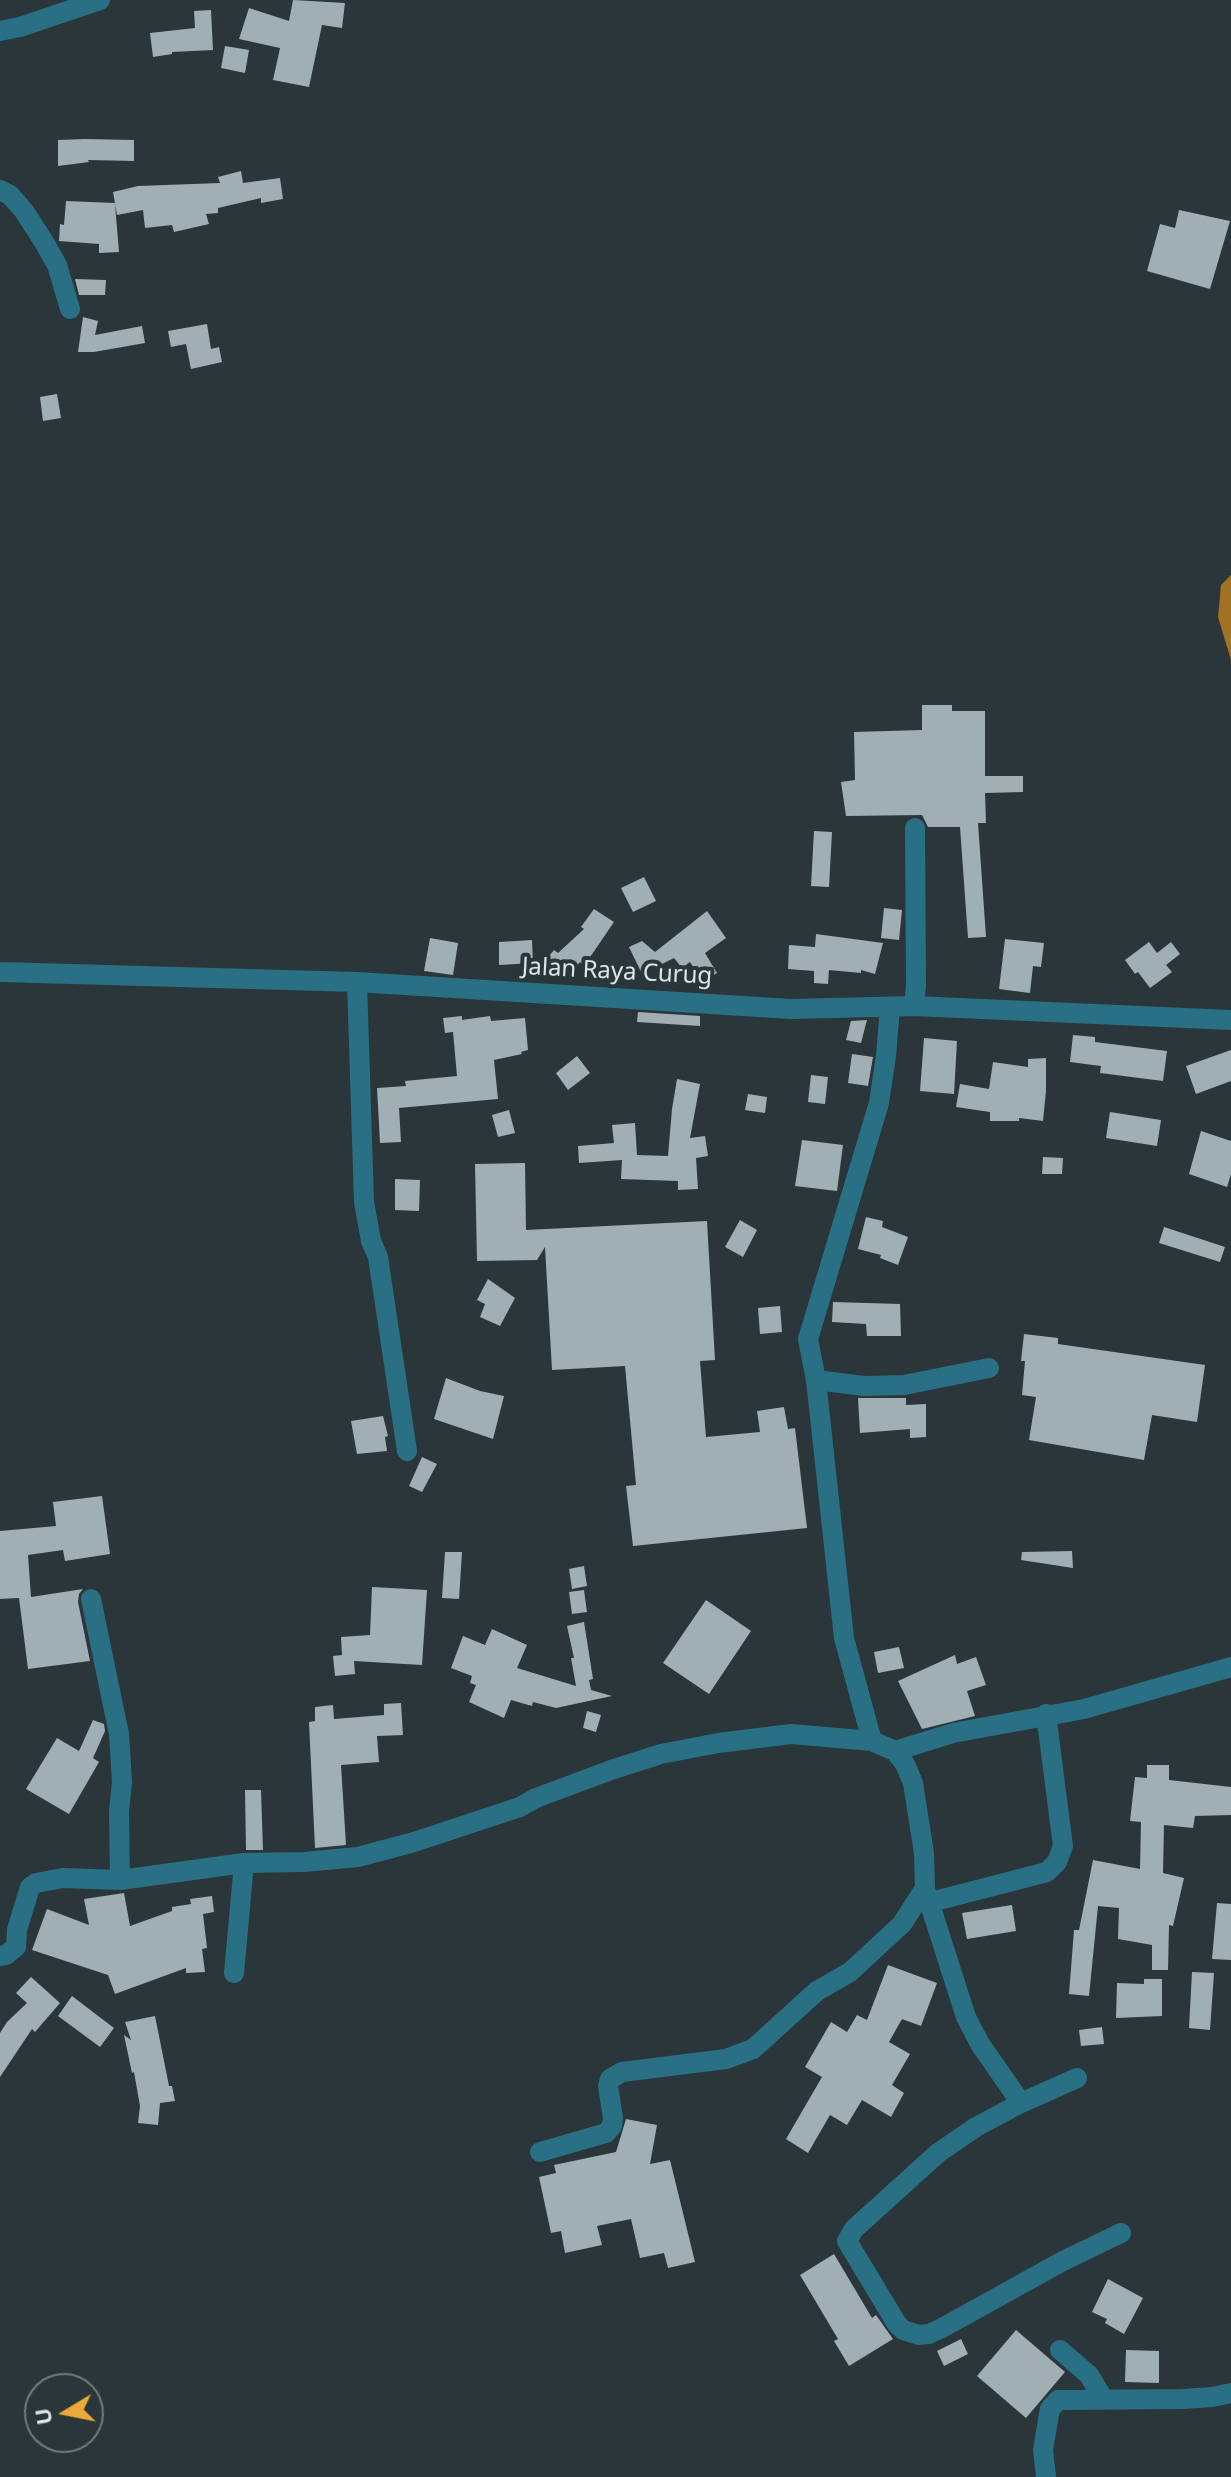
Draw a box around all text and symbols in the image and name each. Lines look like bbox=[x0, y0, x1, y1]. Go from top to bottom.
street label: Jalan Raya Curug bbox=[521, 953, 713, 991]
north arrow bbox=[24, 2373, 104, 2453]
text: U bbox=[26, 2406, 59, 2428]

